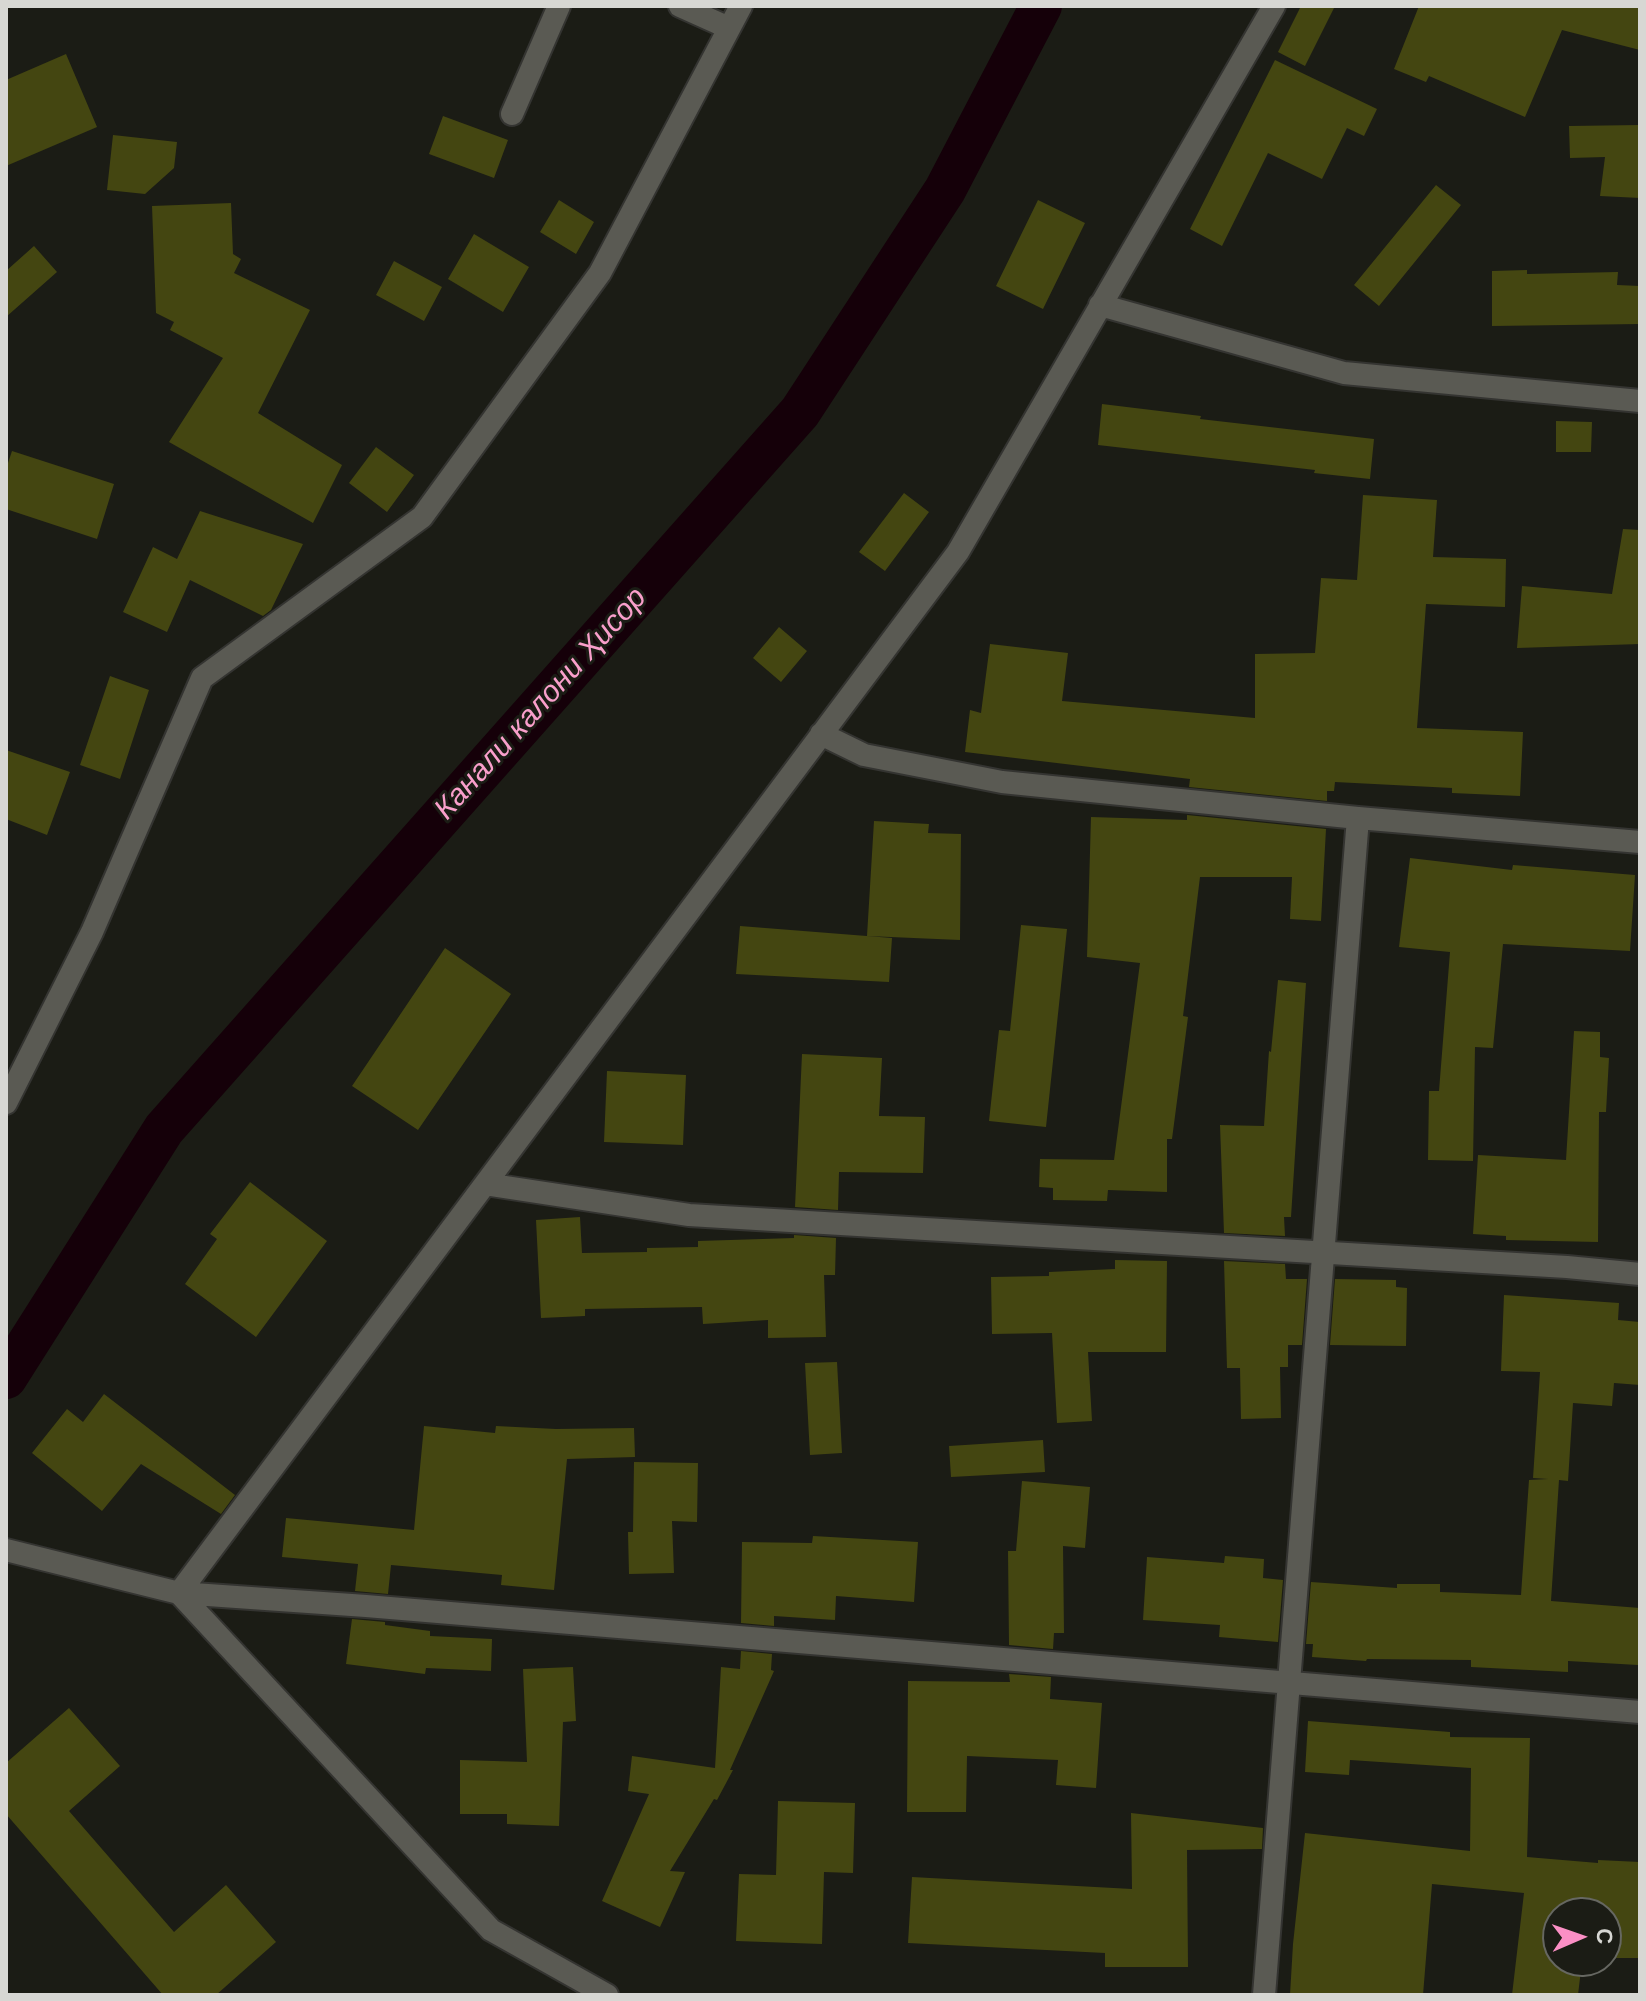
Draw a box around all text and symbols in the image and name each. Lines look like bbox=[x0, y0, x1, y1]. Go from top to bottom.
water label: Канали калони Ҳисор bbox=[427, 581, 655, 827]
north arrow bbox=[1542, 1897, 1622, 1977]
text: С bbox=[1592, 1928, 1617, 1945]

